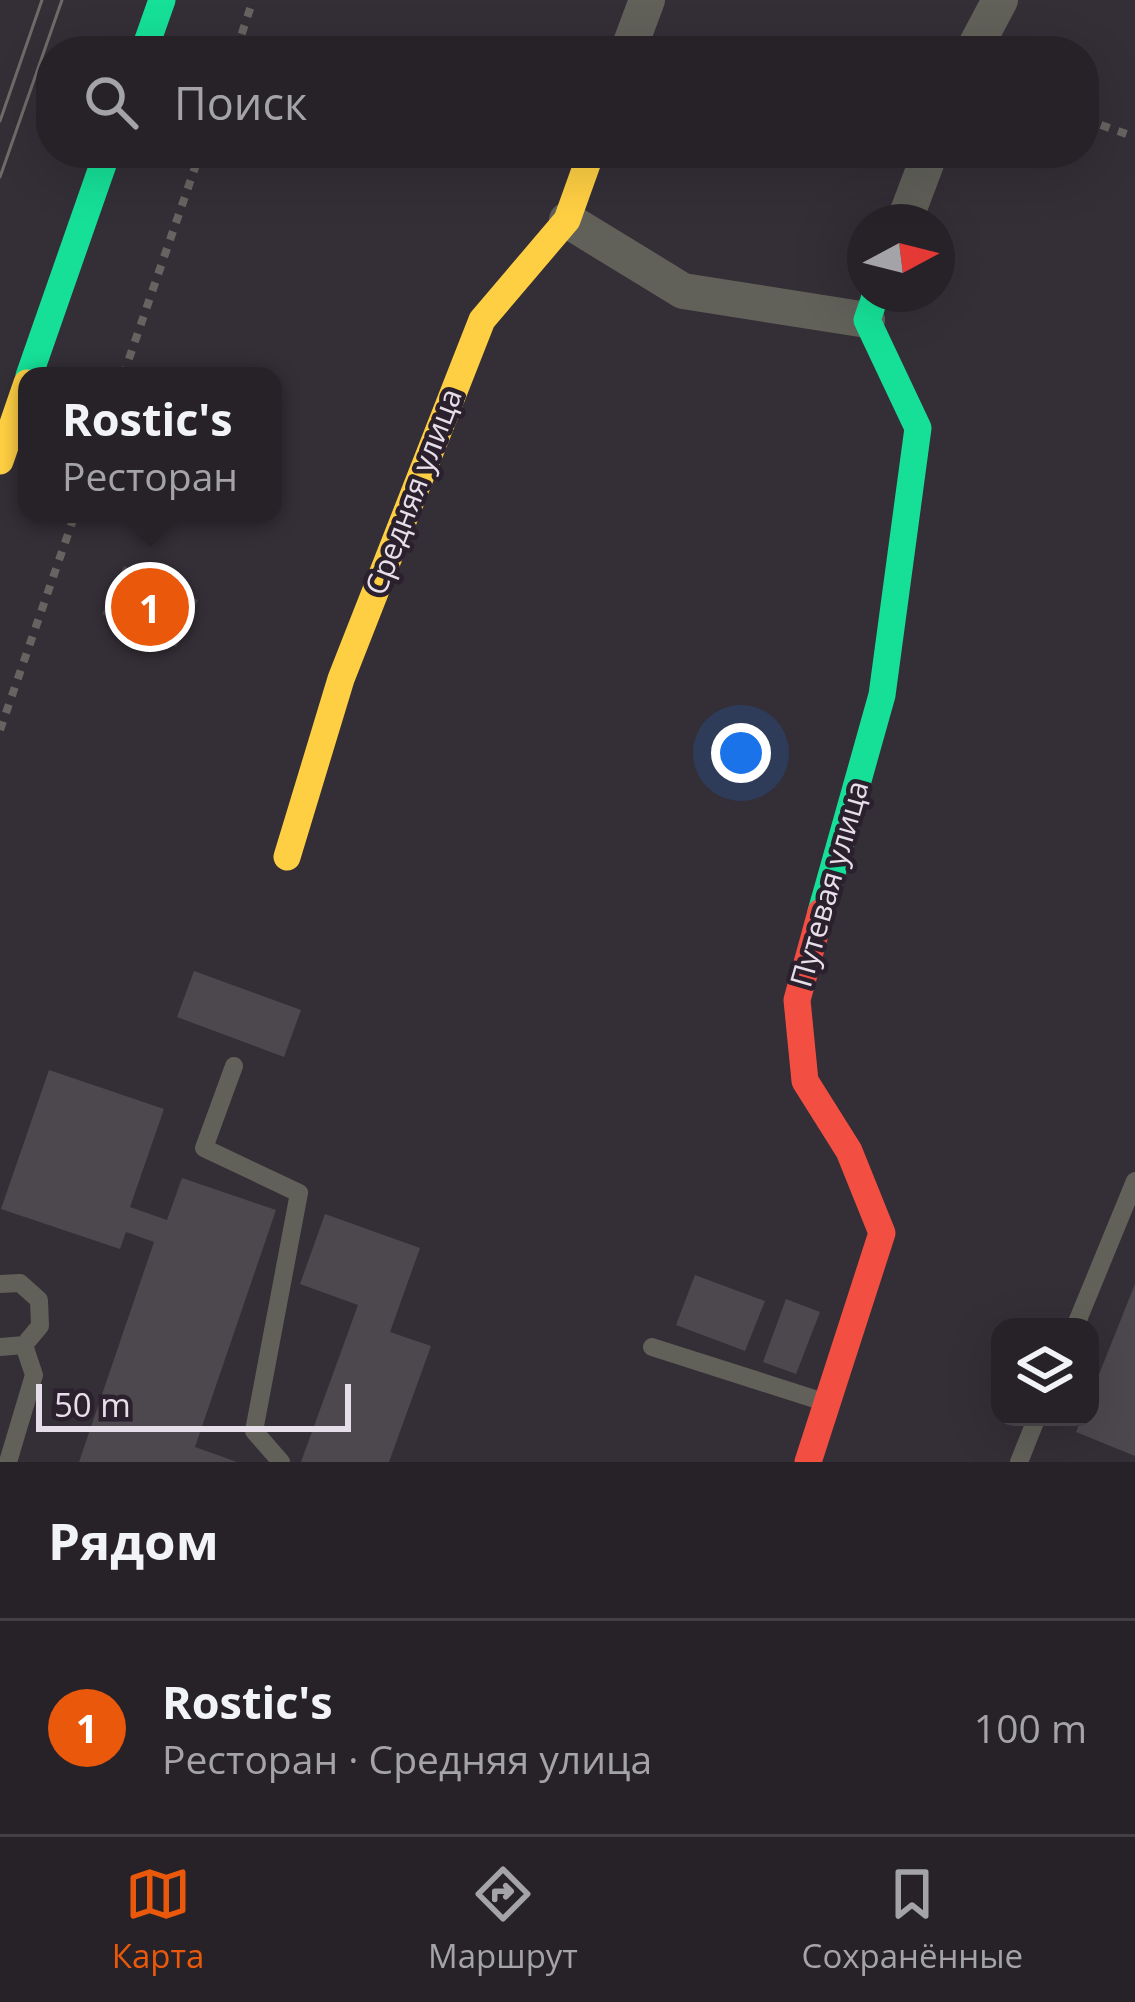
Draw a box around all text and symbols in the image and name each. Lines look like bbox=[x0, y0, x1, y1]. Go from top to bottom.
search box bbox=[36, 36, 1099, 168]
icon: search bbox=[78, 69, 144, 135]
text: Поиск bbox=[174, 72, 307, 133]
north arrow bbox=[847, 204, 955, 312]
popup bbox=[18, 367, 282, 523]
street label: Средняя улица bbox=[354, 382, 471, 601]
text: Rostic's bbox=[62, 388, 233, 449]
text: Ресторан bbox=[62, 449, 238, 502]
pin: 1 bbox=[111, 562, 189, 652]
your location bbox=[711, 723, 771, 783]
street label: Путевая улица bbox=[780, 776, 878, 992]
map controls bbox=[991, 1318, 1099, 1426]
button: layers bbox=[991, 1318, 1099, 1426]
scale bar bbox=[36, 1378, 351, 1431]
text: 50 m bbox=[54, 1382, 131, 1427]
text: Рядом bbox=[48, 1505, 219, 1575]
text: Rostic's bbox=[162, 1671, 333, 1732]
text: 1 bbox=[76, 1701, 98, 1754]
text: 100 m bbox=[974, 1701, 1087, 1754]
text: Ресторан · Средняя улица bbox=[162, 1732, 652, 1785]
tab: Карта bbox=[112, 1861, 204, 1978]
tab: Маршрут bbox=[428, 1861, 578, 1978]
tab: Сохранённые bbox=[802, 1861, 1023, 1978]

